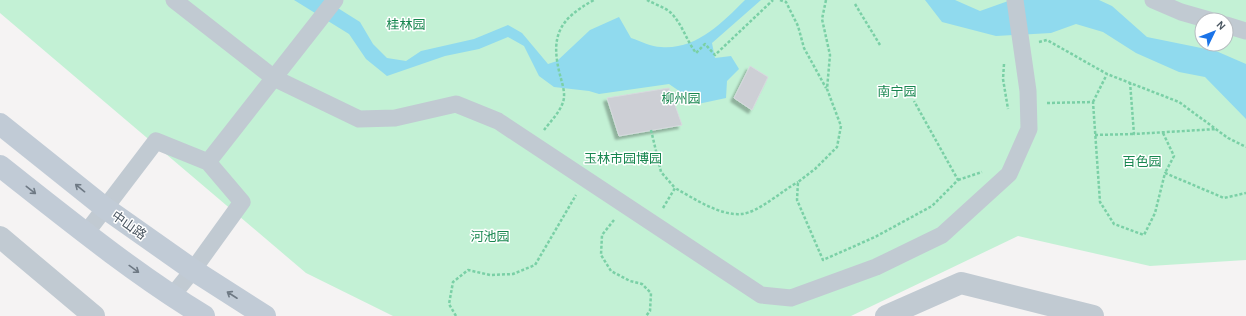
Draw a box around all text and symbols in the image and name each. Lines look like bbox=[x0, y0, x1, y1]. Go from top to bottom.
north arrow bbox=[1194, 12, 1234, 52]
park label: 桂林园 bbox=[386, 17, 426, 32]
text: N bbox=[1214, 18, 1228, 33]
park label: 南宁园 bbox=[877, 84, 917, 99]
park label: 柳州园 bbox=[661, 91, 701, 106]
park label: 玉林市园博园 bbox=[584, 151, 662, 166]
park label: 百色园 bbox=[1122, 154, 1162, 169]
one-way arrow bbox=[75, 184, 86, 193]
one-way arrow bbox=[25, 186, 36, 195]
street label: 中山路 bbox=[109, 208, 149, 242]
park label: 河池园 bbox=[470, 229, 510, 244]
one-way arrow bbox=[129, 265, 140, 273]
one-way arrow bbox=[227, 291, 238, 299]

